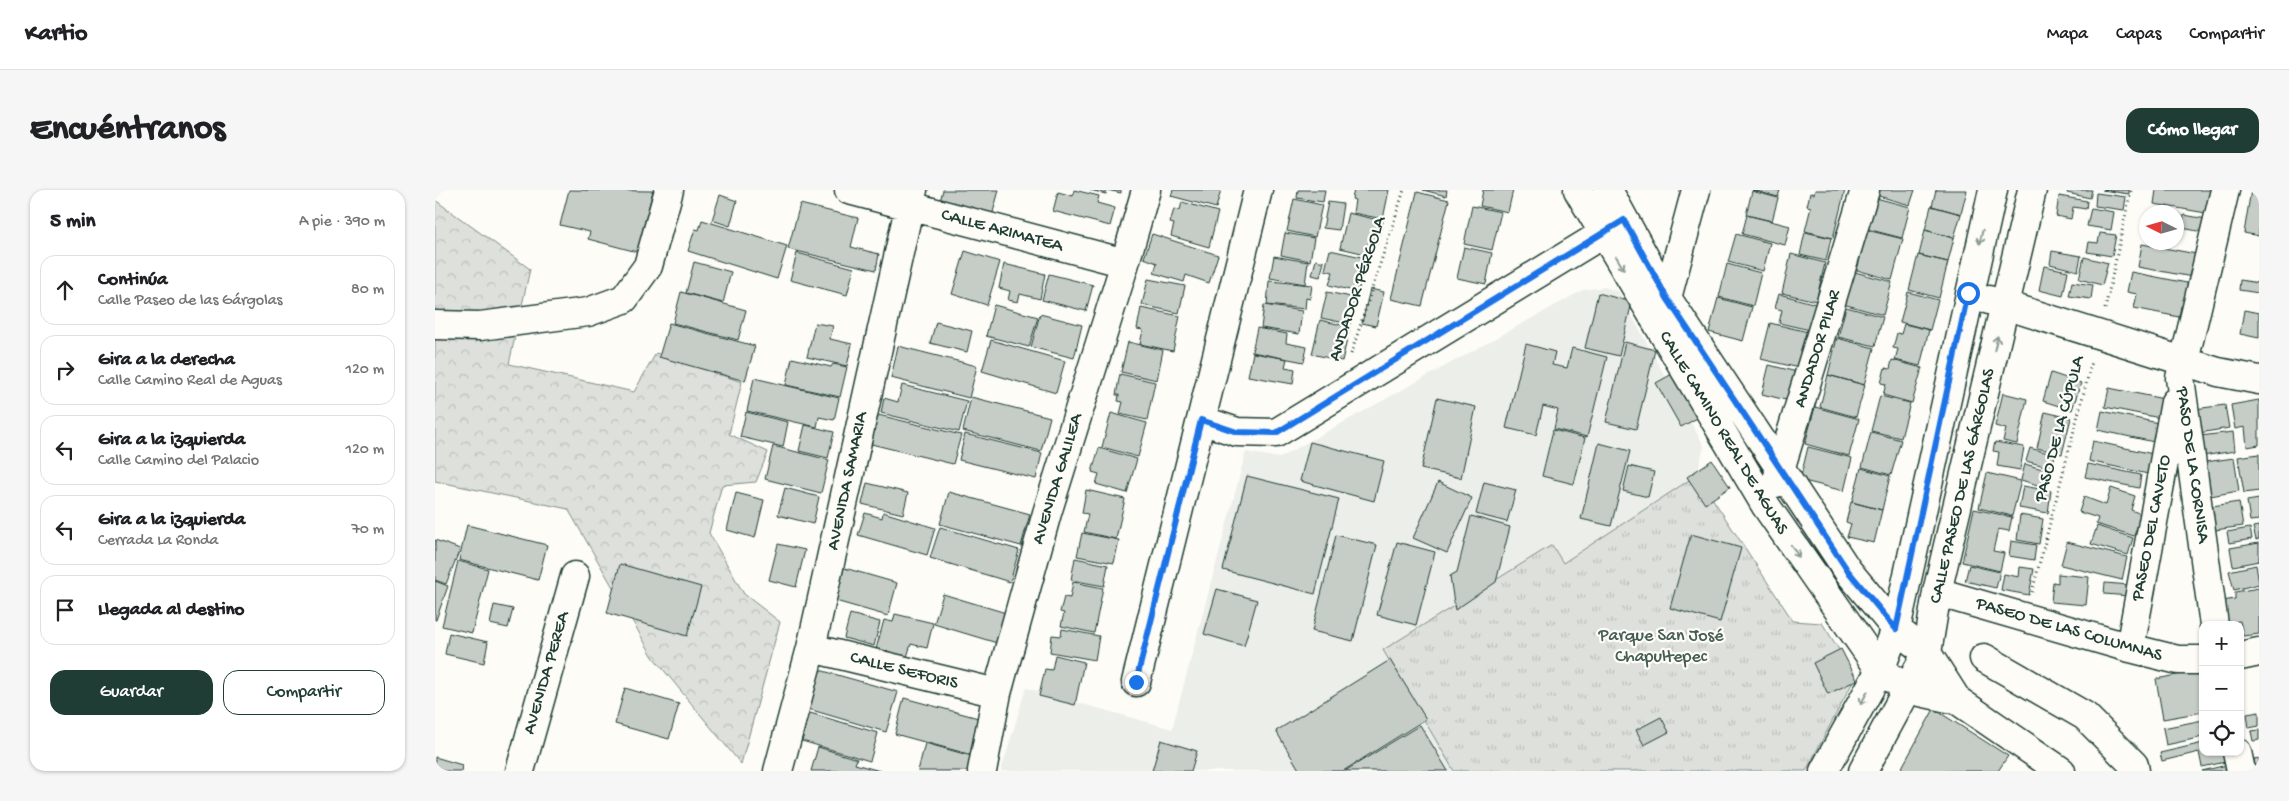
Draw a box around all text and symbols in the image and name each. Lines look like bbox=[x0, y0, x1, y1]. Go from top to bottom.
text: Kartio bbox=[25, 20, 88, 49]
text: Mapa bbox=[2047, 24, 2088, 45]
text: Capas bbox=[2116, 24, 2161, 45]
text: Compartir bbox=[2189, 24, 2264, 45]
button: Cómo llegar bbox=[2126, 108, 2259, 153]
text: Encuéntranos bbox=[30, 110, 225, 151]
street label: CALLE ARIMATEA bbox=[939, 205, 1067, 258]
north arrow bbox=[2139, 205, 2184, 250]
text: 5 min bbox=[50, 210, 95, 235]
text: A pie · 390 m bbox=[299, 213, 385, 232]
street label: ANDADOR PÉRGOLA bbox=[1325, 213, 1392, 364]
one-way arrow bbox=[1976, 229, 1985, 245]
one-way arrow bbox=[1615, 255, 1625, 269]
text: Continúa bbox=[98, 269, 168, 292]
icon: ahead bbox=[51, 276, 79, 304]
text: 80 m bbox=[351, 281, 384, 300]
route start bbox=[1957, 282, 1980, 305]
street label: ANDADOR PILAR bbox=[1790, 287, 1846, 410]
text: Calle Paseo de las Gárgolas bbox=[98, 292, 282, 311]
street label: CALLE CAMINO REAL DE AGUAS bbox=[1654, 327, 1793, 539]
one-way arrow bbox=[1992, 336, 2001, 352]
text: Gira a la derecha bbox=[98, 349, 235, 372]
street label: PASO DE LA CÚPULA bbox=[2030, 352, 2090, 505]
icon: right bbox=[51, 356, 79, 384]
text: 120 m bbox=[345, 361, 384, 380]
street label: CALLE PASEO DE LAS GÁRGOLAS bbox=[1925, 366, 2000, 605]
text: Calle Camino Real de Aguas bbox=[98, 372, 282, 391]
street label: PASO DE LA CORNISA bbox=[2170, 384, 2214, 546]
street label: AVENIDA SAMARIA bbox=[823, 409, 873, 552]
street label: AVENIDA GALILEA bbox=[1028, 410, 1088, 547]
text: Gira a la izquierda bbox=[98, 429, 245, 452]
icon: left bbox=[51, 436, 79, 464]
text: 120 m bbox=[345, 441, 384, 460]
text: Calle Camino del Palacio bbox=[98, 452, 259, 471]
street label: PASEO DEL CAVETO bbox=[2127, 453, 2176, 604]
text: Gira a la izquierda bbox=[98, 509, 245, 532]
icon: left bbox=[51, 516, 79, 544]
text: 70 m bbox=[351, 521, 384, 540]
text: Cerrada La Ronda bbox=[98, 532, 218, 551]
one-way arrow bbox=[1791, 543, 1801, 557]
street label: PASEO DE LAS COLUMNAS bbox=[1972, 593, 2165, 667]
icon: arrive bbox=[51, 596, 79, 624]
text: Llegada al destino bbox=[98, 599, 244, 622]
street label: AVENIDA PEREA bbox=[519, 608, 575, 737]
map controls bbox=[2199, 621, 2244, 756]
button: + bbox=[2199, 621, 2244, 666]
park label: Parque San José Chapultepec bbox=[1597, 626, 1724, 668]
street label: CALLE SEFORIS bbox=[848, 647, 961, 695]
button: − bbox=[2199, 666, 2244, 711]
button: Guardar bbox=[50, 670, 213, 715]
button: Compartir bbox=[223, 670, 385, 715]
route end bbox=[1125, 671, 1148, 694]
one-way arrow bbox=[1858, 691, 1868, 705]
button: locate bbox=[2199, 711, 2244, 756]

